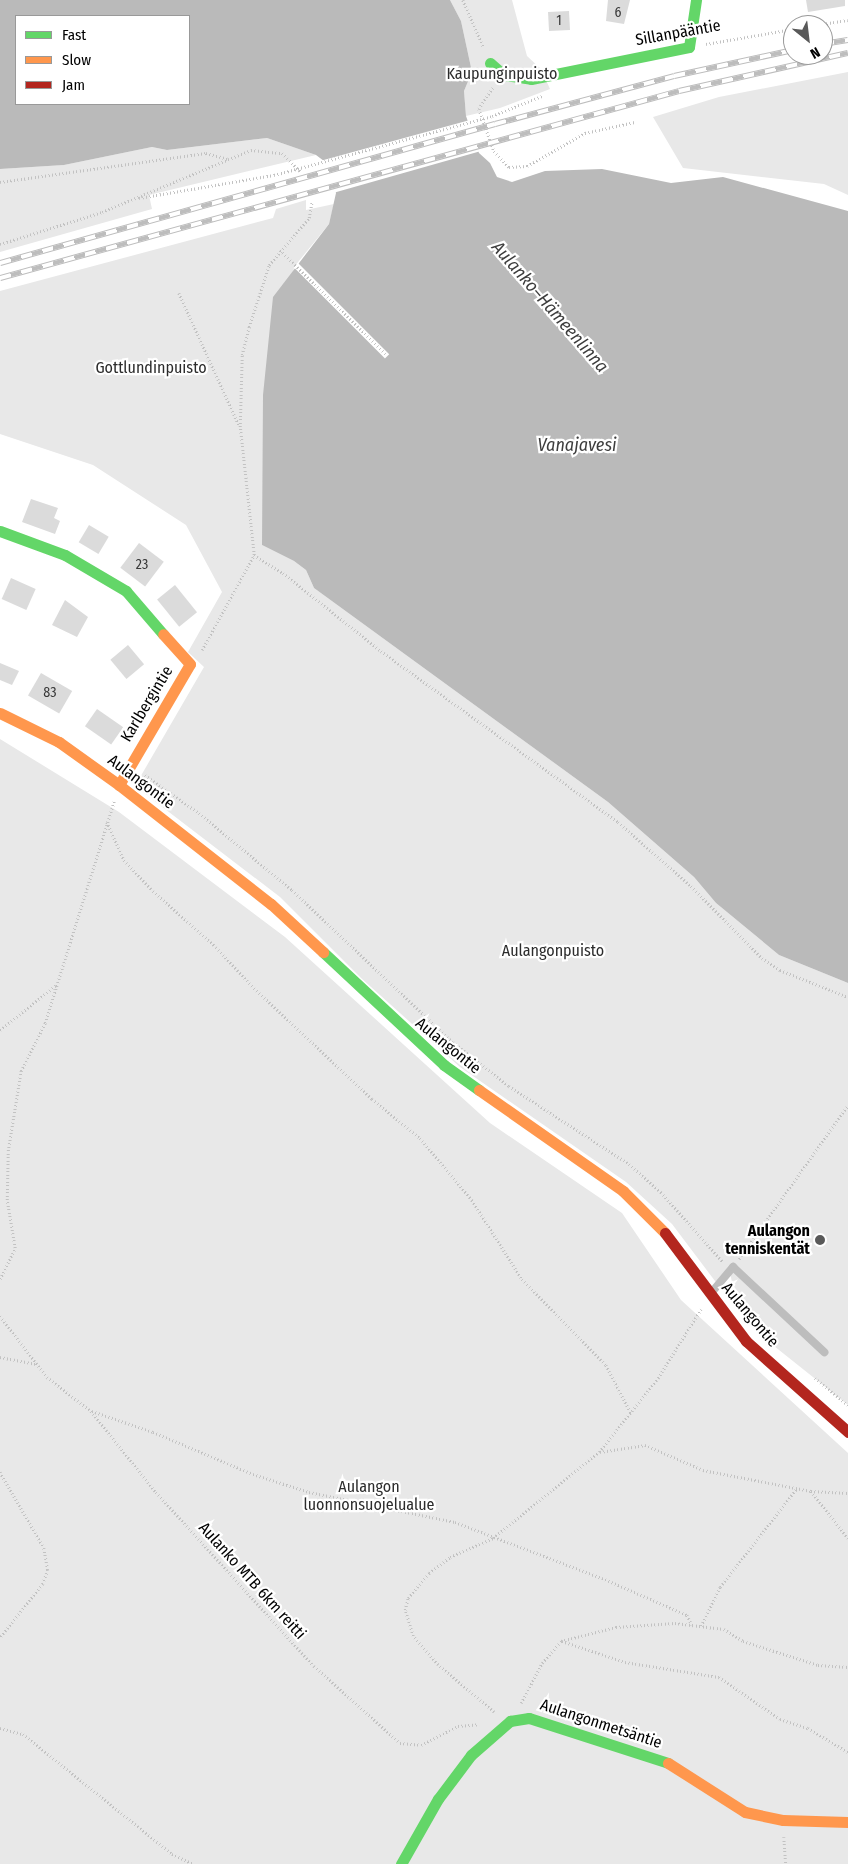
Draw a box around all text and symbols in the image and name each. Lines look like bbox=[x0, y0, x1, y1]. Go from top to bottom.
house number: 6 bbox=[615, 5, 621, 21]
house number: 1 bbox=[556, 13, 562, 29]
legend bbox=[15, 15, 190, 105]
north arrow bbox=[783, 15, 833, 65]
street label: Sillanpääntie bbox=[634, 16, 722, 50]
text: Fast bbox=[62, 26, 86, 44]
text: N bbox=[807, 43, 823, 62]
text: Slow bbox=[62, 51, 91, 69]
park label: Kaupunginpuisto bbox=[446, 64, 558, 84]
text: Jam bbox=[62, 76, 85, 94]
water label: Aulanko–Hämeenlinna bbox=[487, 237, 613, 377]
park label: Gottlundinpuisto bbox=[95, 358, 207, 378]
water label: Vanajavesi bbox=[537, 434, 617, 456]
house number: 23 bbox=[136, 557, 148, 573]
street label: Karlbergintie bbox=[117, 663, 177, 745]
house number: 83 bbox=[43, 685, 57, 701]
street label: Aulangontie bbox=[104, 751, 178, 813]
park label: Aulangonpuisto bbox=[502, 941, 604, 961]
street label: Aulangontie bbox=[411, 1014, 485, 1078]
place label: Aulangon tenniskentät bbox=[725, 1221, 810, 1259]
marker: Aulangon tenniskentät bbox=[814, 1234, 826, 1246]
street label: Aulangontie bbox=[717, 1279, 783, 1351]
park label: Aulangon luonnonsuojelualue bbox=[303, 1477, 435, 1515]
street label: Aulanko MTB 6km reitti bbox=[194, 1519, 310, 1643]
street label: Aulangonmetsäntie bbox=[538, 1695, 664, 1753]

